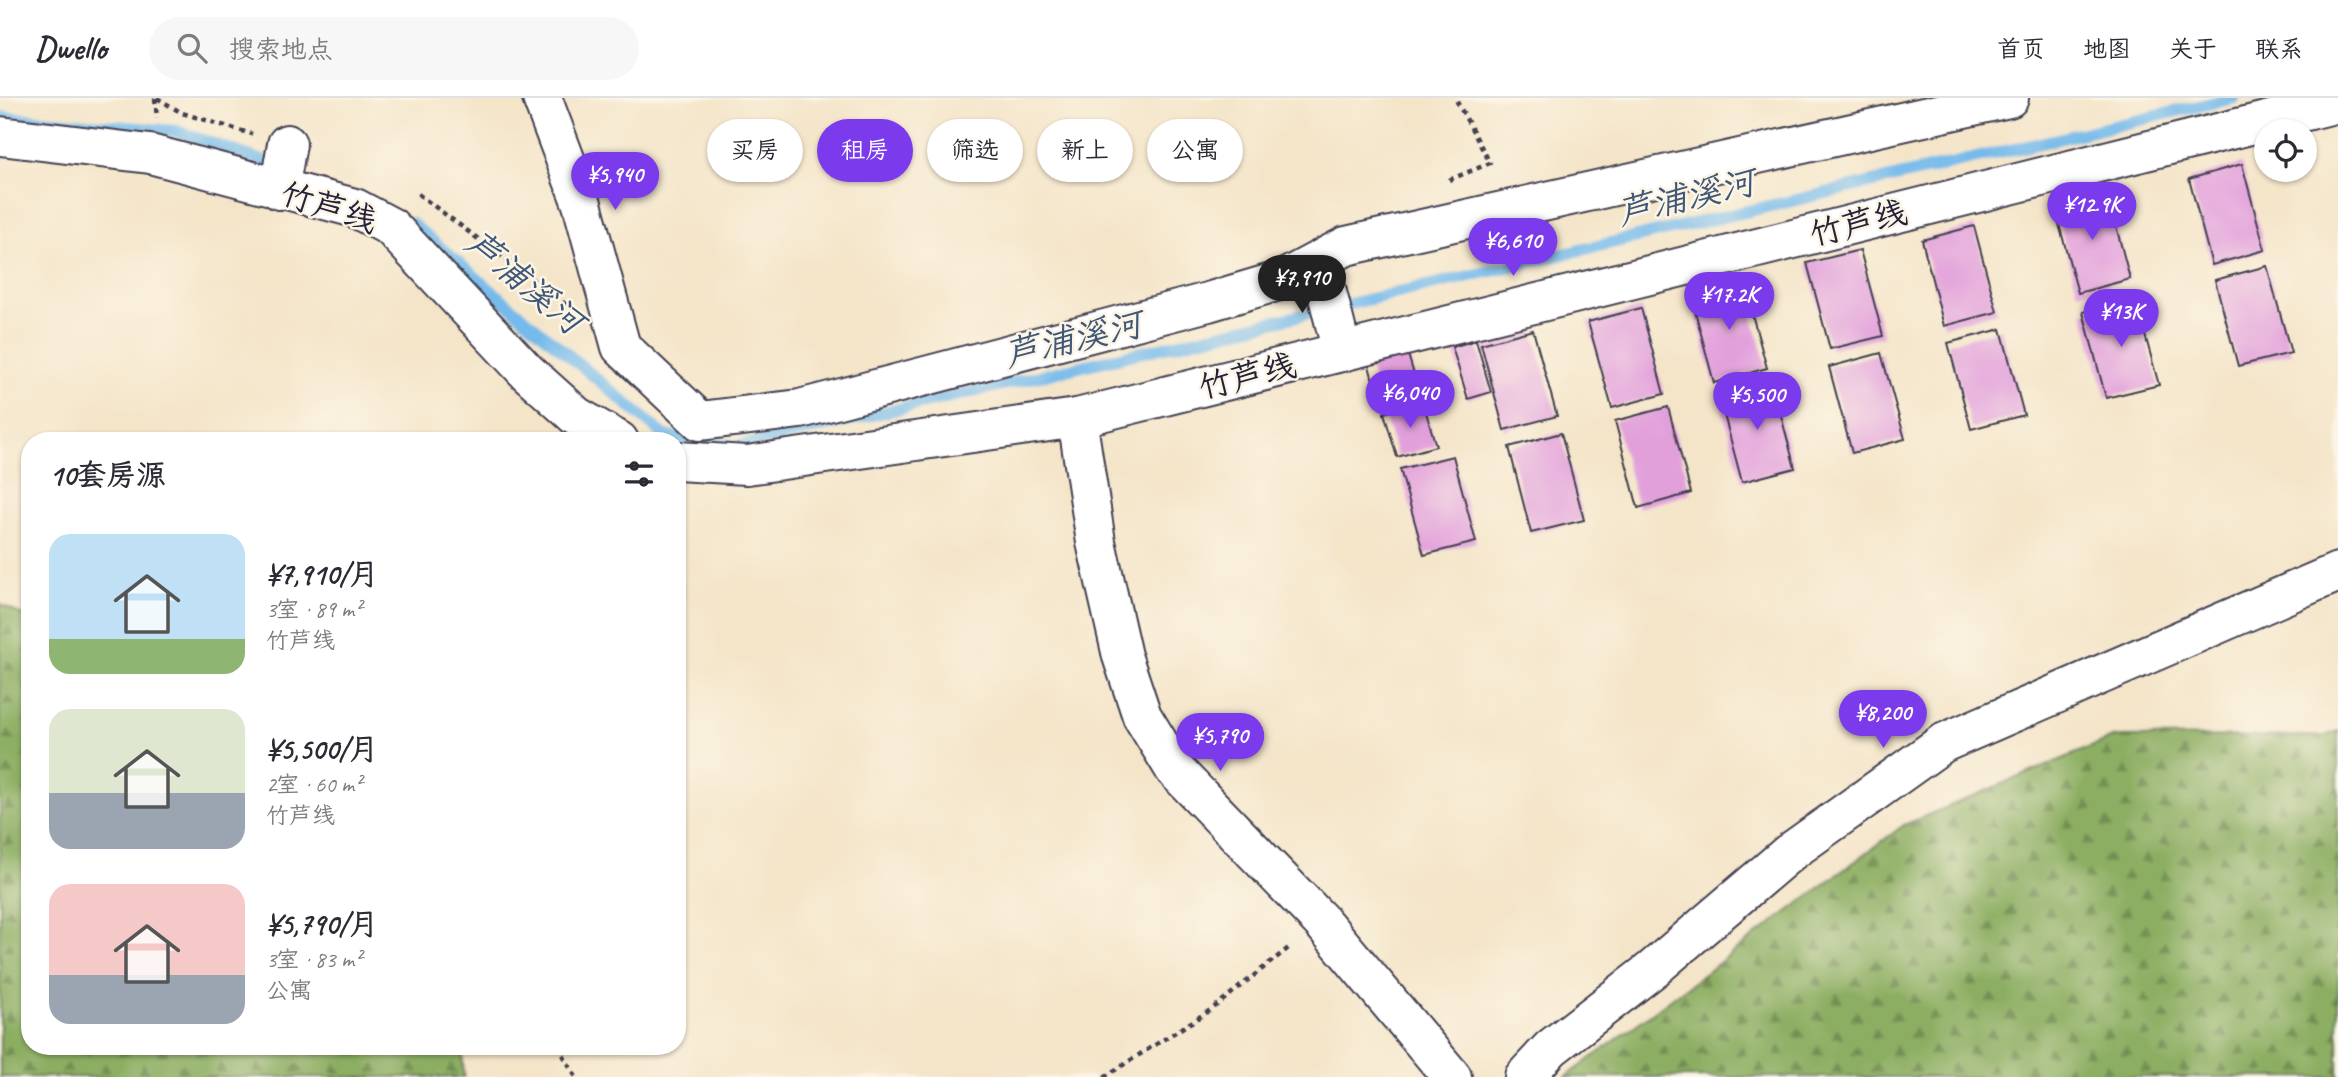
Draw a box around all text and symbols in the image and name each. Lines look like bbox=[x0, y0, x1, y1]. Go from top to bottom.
search box bbox=[149, 17, 639, 80]
text: Dwello bbox=[35, 27, 107, 69]
icon: search bbox=[173, 29, 211, 67]
text: 搜索地点 bbox=[229, 33, 333, 66]
text: 首页 bbox=[1997, 34, 2045, 64]
text: 地图 bbox=[2083, 34, 2131, 64]
text: 关于 bbox=[2169, 34, 2217, 64]
text: 联系 bbox=[2255, 34, 2303, 64]
chip: 买房 bbox=[707, 119, 803, 182]
chip: 租房 bbox=[817, 119, 913, 182]
chip: 筛选 bbox=[927, 119, 1023, 182]
chip: 新上 bbox=[1037, 119, 1133, 182]
chip: 公寓 bbox=[1147, 119, 1243, 182]
map controls bbox=[2254, 119, 2317, 182]
button: locate bbox=[2254, 119, 2317, 182]
pin: ¥5,940 bbox=[558, 152, 672, 212]
water label: 芦浦溪河 bbox=[1613, 158, 1764, 235]
text: ¥5,940 bbox=[587, 160, 643, 189]
street label: 竹芦线 bbox=[275, 172, 383, 242]
pin: ¥12.9K bbox=[2035, 183, 2149, 242]
text: ¥12.9K bbox=[2063, 190, 2121, 219]
street label: 竹芦线 bbox=[1805, 191, 1911, 255]
pin: ¥6,610 bbox=[1456, 218, 1570, 278]
water label: 芦浦溪河 bbox=[457, 220, 597, 347]
text: ¥6,610 bbox=[1484, 226, 1542, 255]
pin: ¥7,910 bbox=[1245, 256, 1359, 315]
text: ¥7,910 bbox=[1274, 263, 1330, 292]
pin: ¥17.2K bbox=[1672, 272, 1786, 332]
text: ¥17.2K bbox=[1700, 280, 1758, 309]
pin: ¥13K bbox=[2080, 289, 2162, 349]
text: ¥13K bbox=[2100, 297, 2142, 326]
water label: 芦浦溪河 bbox=[1000, 300, 1151, 377]
street label: 竹芦线 bbox=[1194, 344, 1300, 408]
pin: ¥6,040 bbox=[1353, 370, 1467, 430]
pin: ¥5,500 bbox=[1700, 372, 1814, 432]
text: ¥6,040 bbox=[1382, 378, 1438, 407]
text: ¥5,500 bbox=[1729, 380, 1785, 409]
icon: filters bbox=[620, 455, 658, 493]
text: 10套房源 bbox=[49, 456, 166, 494]
text: ¥7,910/月 bbox=[266, 555, 379, 593]
icon: home bbox=[105, 562, 189, 646]
text: 3室 · 89 m² bbox=[266, 595, 361, 624]
text: 竹芦线 bbox=[266, 626, 335, 655]
pin: ¥8,200 bbox=[1826, 690, 1940, 750]
text: ¥8,200 bbox=[1855, 698, 1911, 727]
pin: ¥5,790 bbox=[1163, 714, 1277, 773]
text: ¥5,790 bbox=[1192, 721, 1248, 750]
text: ¥5,500/月 bbox=[266, 730, 378, 768]
icon: home bbox=[105, 737, 189, 821]
text: 2室 · 60 m² bbox=[266, 770, 361, 799]
text: 竹芦线 bbox=[266, 801, 335, 830]
text: ¥5,790/月 bbox=[266, 905, 378, 943]
icon: home bbox=[105, 912, 189, 996]
text: 3室 · 83 m² bbox=[266, 945, 361, 974]
text: 公寓 bbox=[266, 976, 312, 1005]

